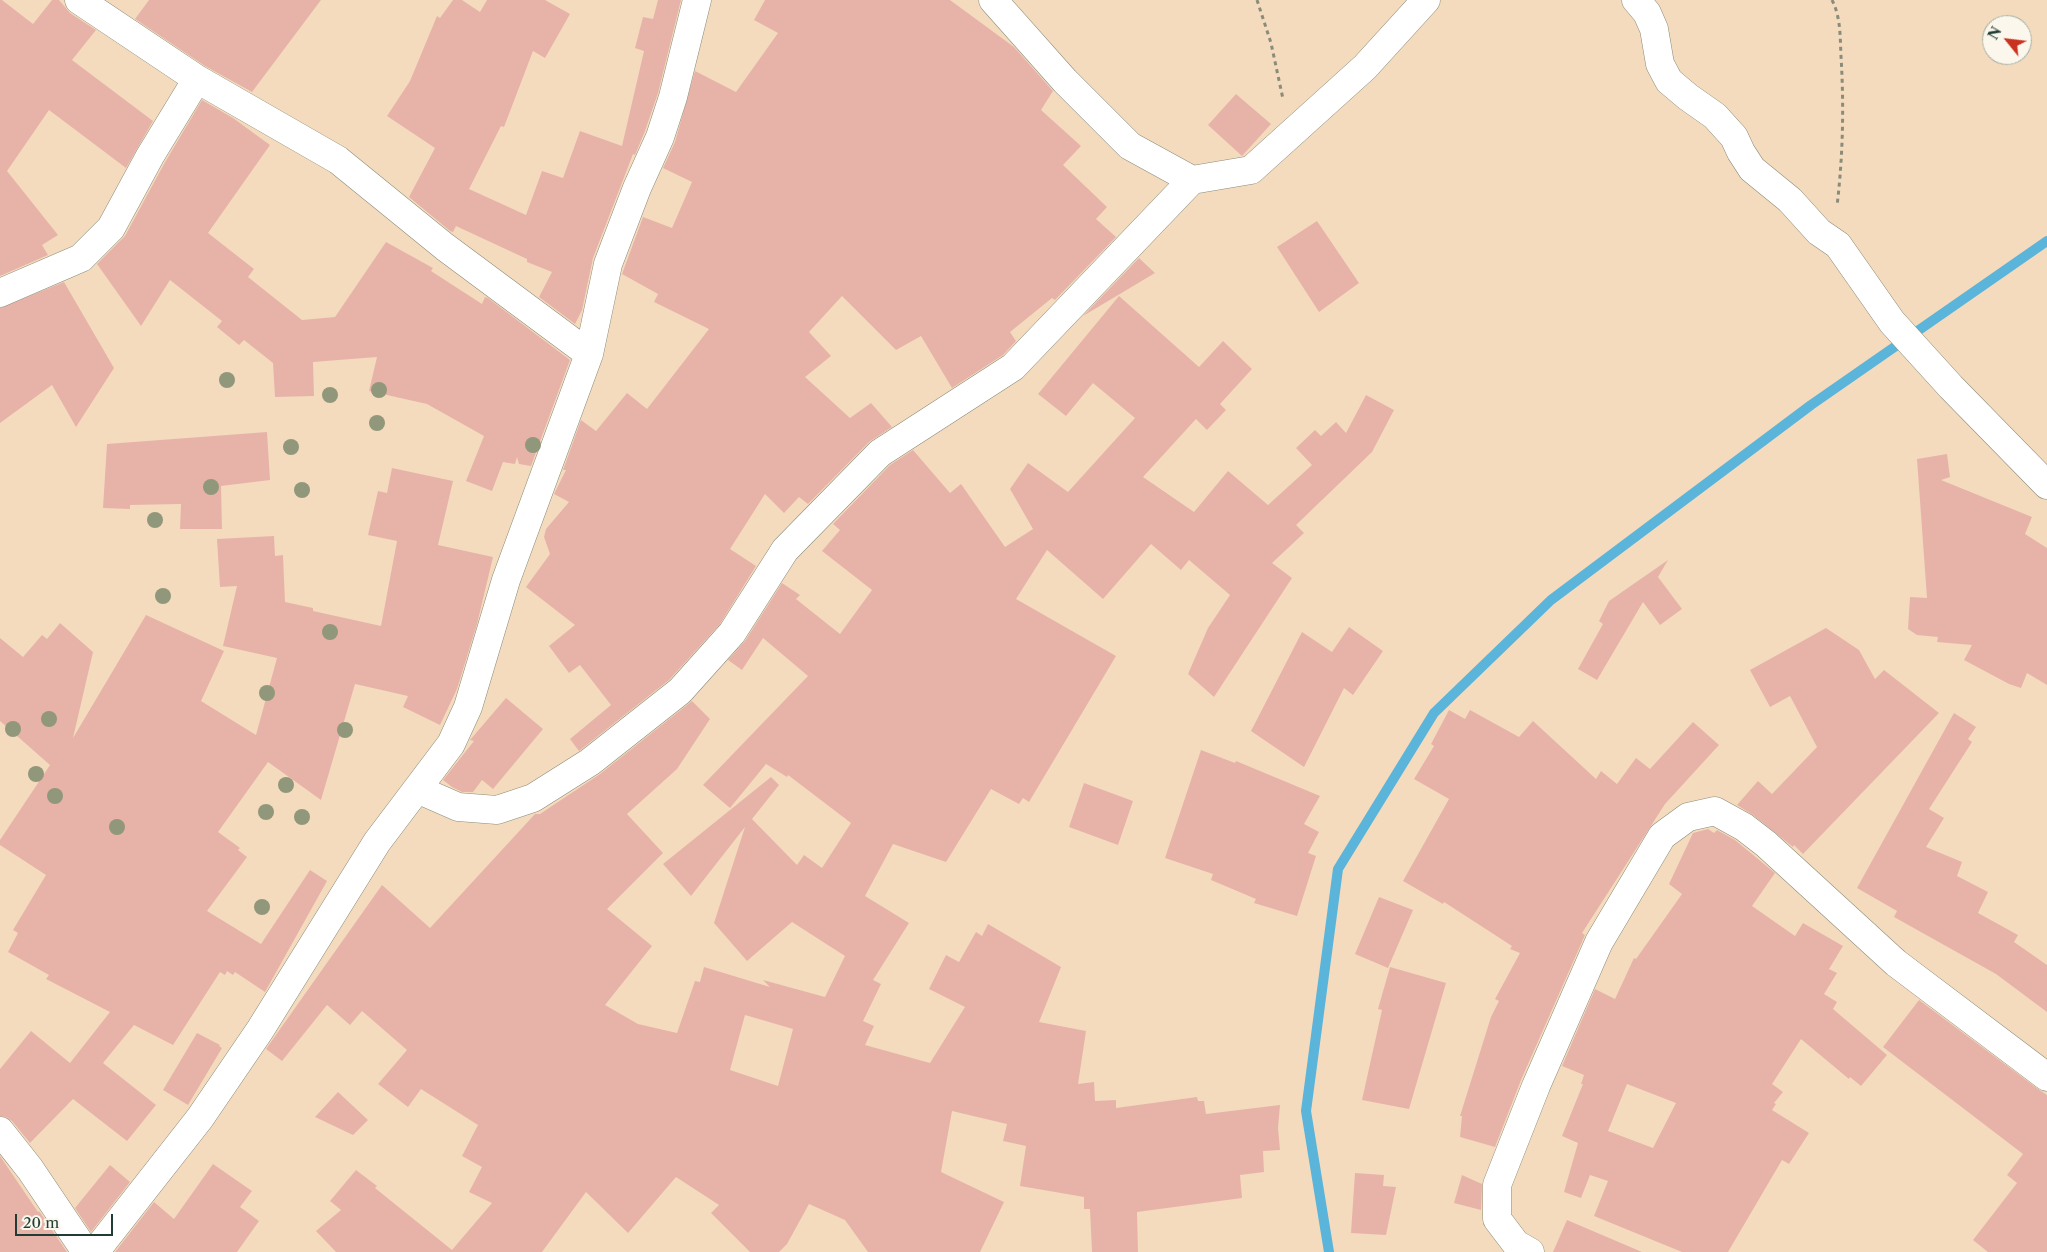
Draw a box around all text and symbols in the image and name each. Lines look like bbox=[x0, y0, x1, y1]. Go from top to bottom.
north arrow bbox=[1982, 15, 2032, 65]
text: N bbox=[1984, 24, 2006, 43]
scale bar bbox=[18, 1204, 115, 1236]
text: 20 m bbox=[23, 1213, 59, 1232]

